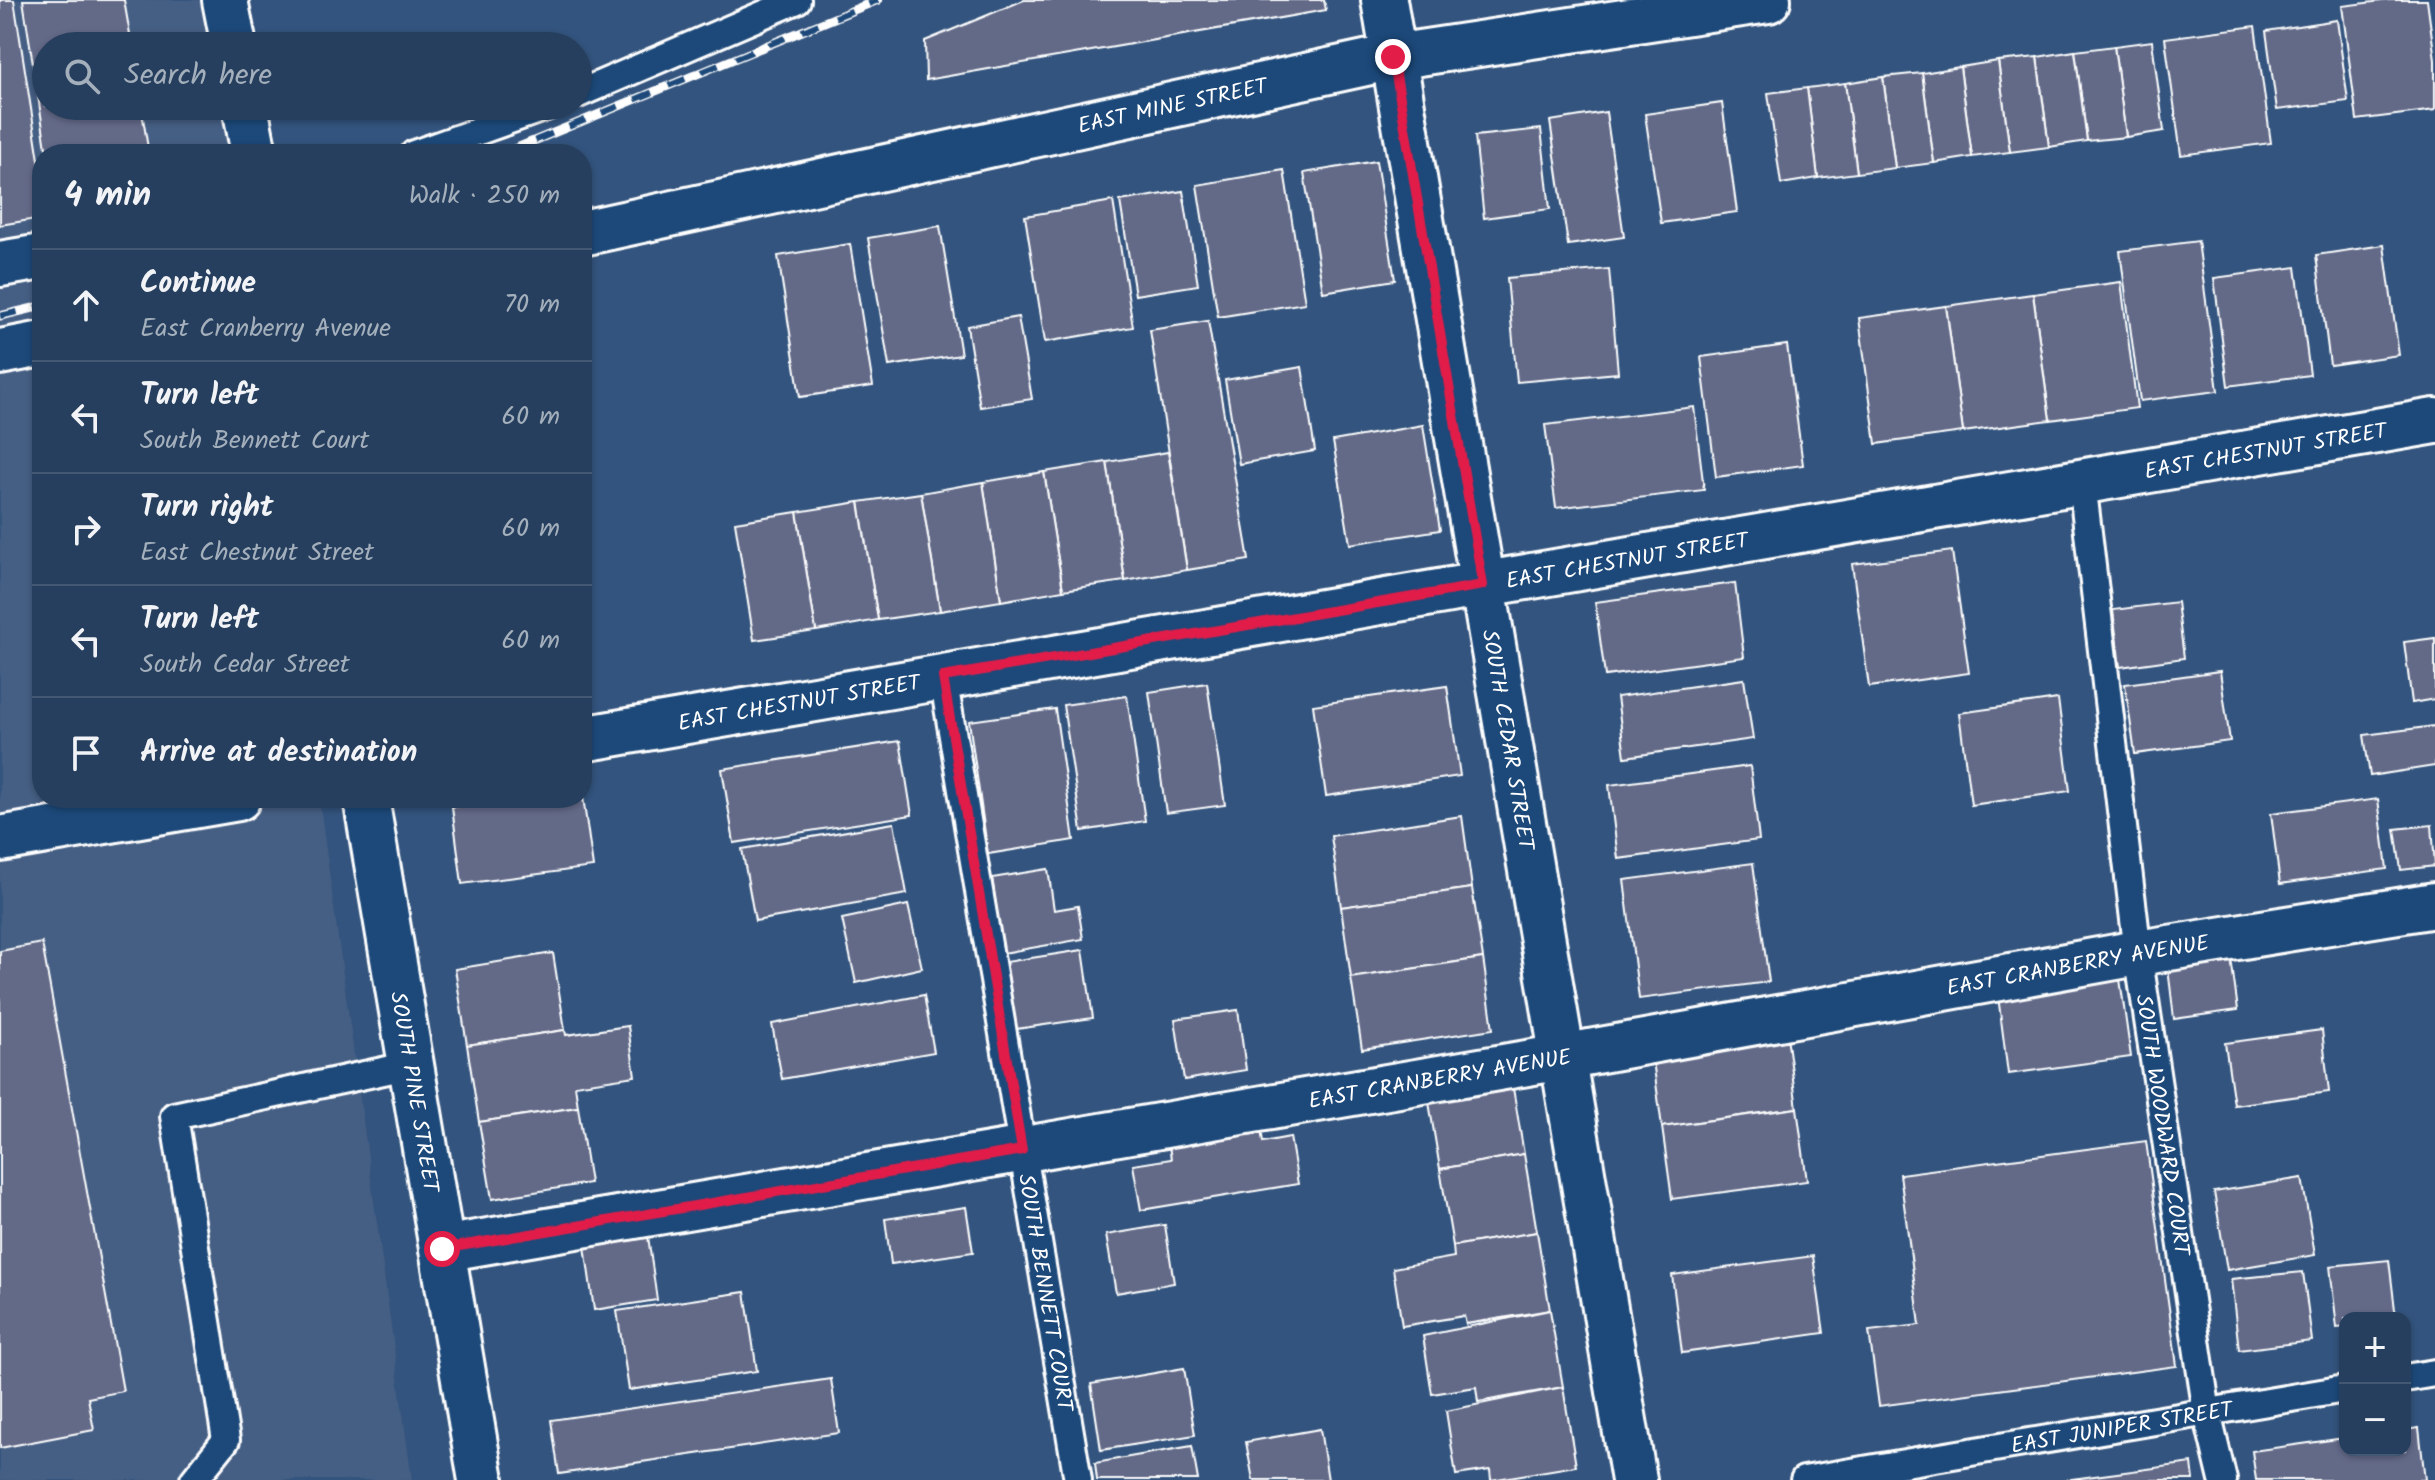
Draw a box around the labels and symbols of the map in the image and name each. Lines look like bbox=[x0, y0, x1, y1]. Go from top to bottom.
route end bbox=[1375, 39, 1411, 75]
street label: EAST MINE STREET bbox=[1075, 69, 1273, 145]
street label: EAST CHESTNUT STREET bbox=[2142, 414, 2392, 491]
street label: EAST CHESTNUT STREET bbox=[1503, 524, 1753, 600]
street label: SOUTH CEDAR STREET bbox=[1471, 627, 1543, 855]
street label: EAST CHESTNUT STREET bbox=[675, 666, 925, 742]
street label: EAST CRANBERRY AVENUE bbox=[1944, 927, 2213, 1007]
street label: SOUTH PINE STREET bbox=[379, 989, 448, 1197]
street label: SOUTH WOODWARD COURT bbox=[2124, 992, 2198, 1260]
street label: EAST CRANBERRY AVENUE bbox=[1306, 1041, 1575, 1120]
street label: SOUTH BENNETT COURT bbox=[1007, 1171, 1082, 1416]
route start bbox=[424, 1231, 460, 1267]
street label: EAST JUNIPER STREET bbox=[2009, 1393, 2238, 1465]

